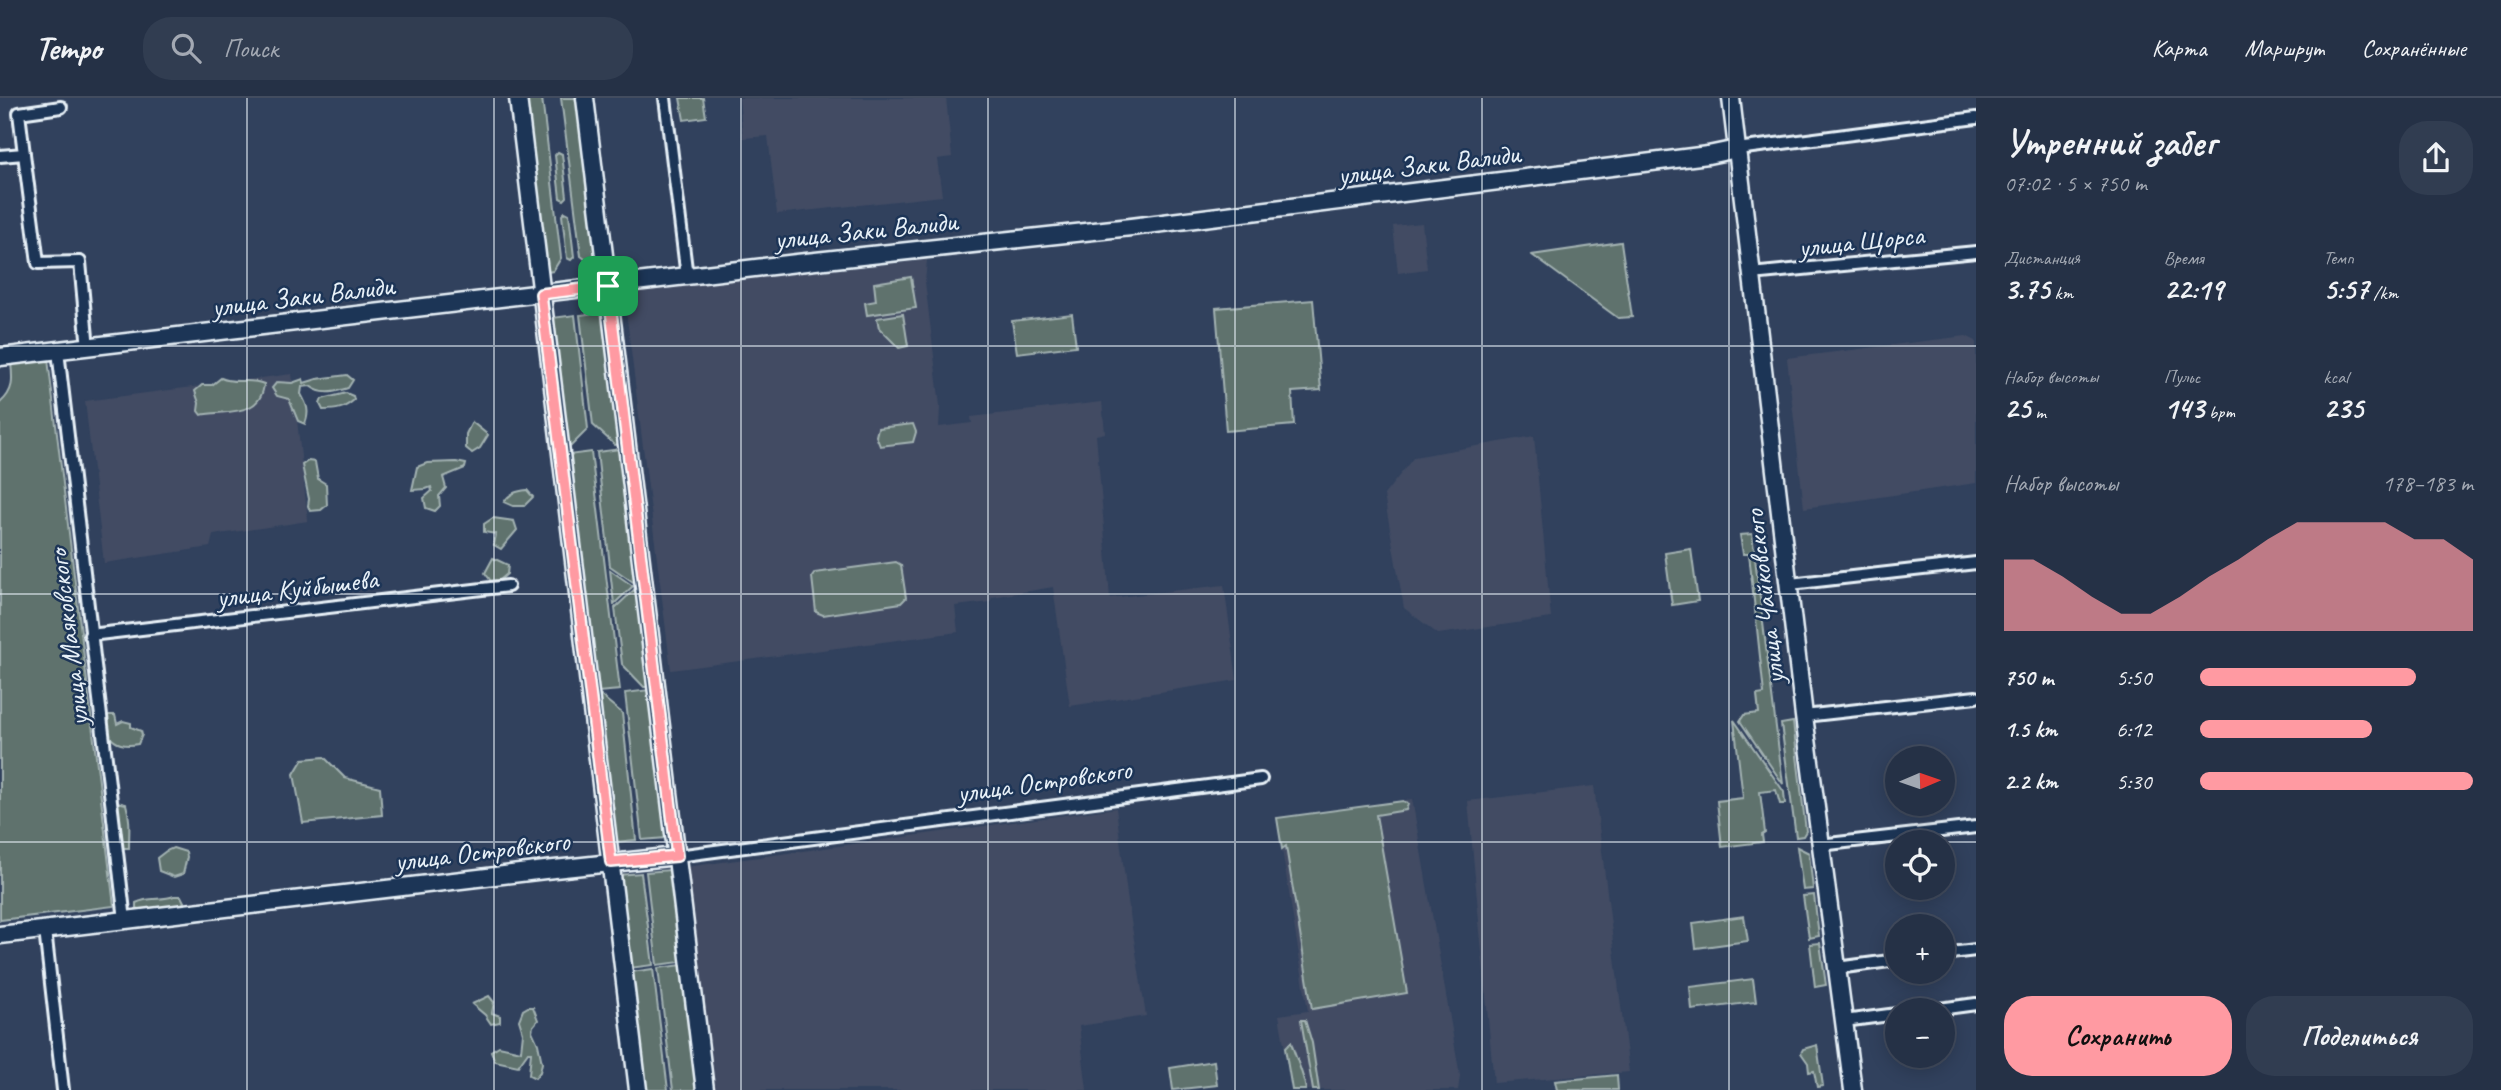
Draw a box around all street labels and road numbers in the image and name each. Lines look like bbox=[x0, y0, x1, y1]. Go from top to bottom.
street label: улица Заки Валиди bbox=[1334, 135, 1524, 193]
street label: улица Заки Валиди bbox=[771, 203, 961, 257]
street label: улица Щорса bbox=[1795, 217, 1927, 265]
street label: улица Заки Валиди bbox=[208, 267, 398, 325]
street label: улица Чайковского bbox=[1736, 506, 1792, 688]
street label: улица Маяковского bbox=[39, 544, 96, 730]
street label: улица Куйбышева bbox=[212, 561, 381, 615]
street label: улица Островского bbox=[953, 751, 1135, 811]
street label: улица Островского bbox=[391, 823, 573, 879]

